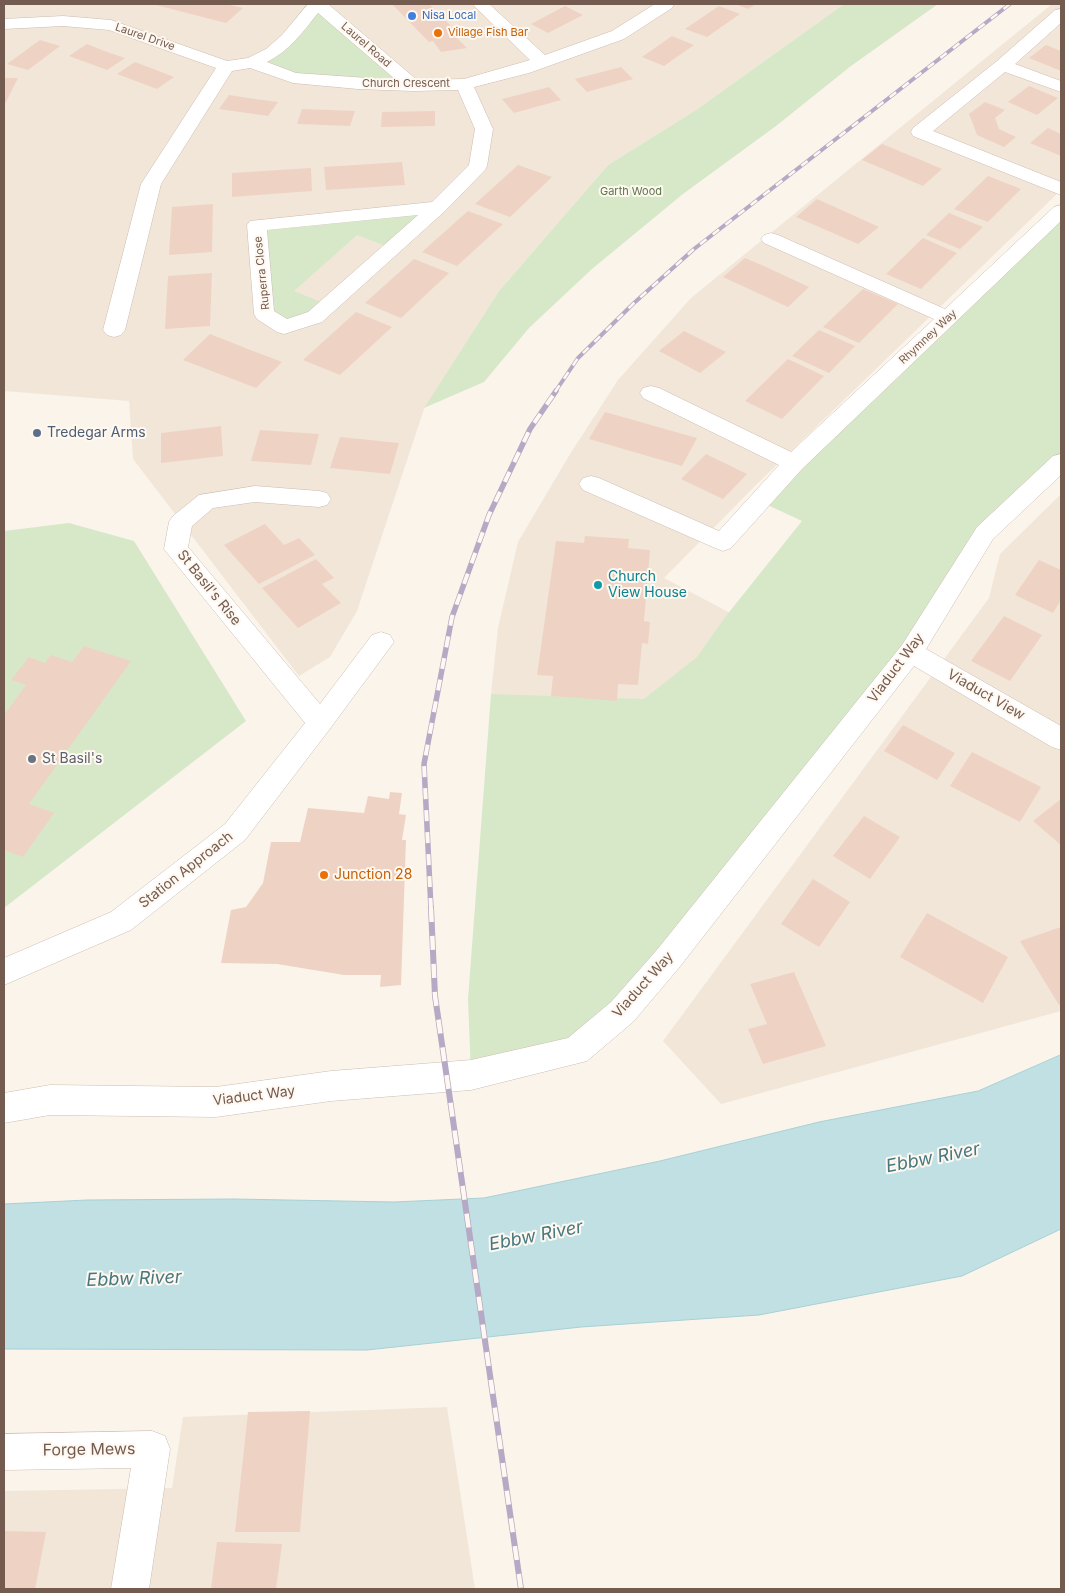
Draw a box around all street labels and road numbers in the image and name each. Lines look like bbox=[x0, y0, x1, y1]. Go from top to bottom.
street label: Laurel Road bbox=[338, 20, 394, 70]
street label: Laurel Drive bbox=[113, 21, 177, 53]
street label: Church Crescent bbox=[362, 77, 450, 91]
street label: Ruperra Close bbox=[252, 236, 272, 310]
street label: Rhymney Way bbox=[897, 307, 959, 367]
street label: St Basil's Rise bbox=[173, 547, 245, 629]
street label: Viaduct Way bbox=[864, 630, 928, 706]
street label: Viaduct View bbox=[944, 666, 1028, 724]
street label: Station Approach bbox=[136, 828, 236, 912]
street label: Viaduct Way bbox=[609, 949, 677, 1021]
street label: Viaduct Way bbox=[212, 1083, 296, 1109]
street label: Forge Mews bbox=[42, 1440, 136, 1460]

